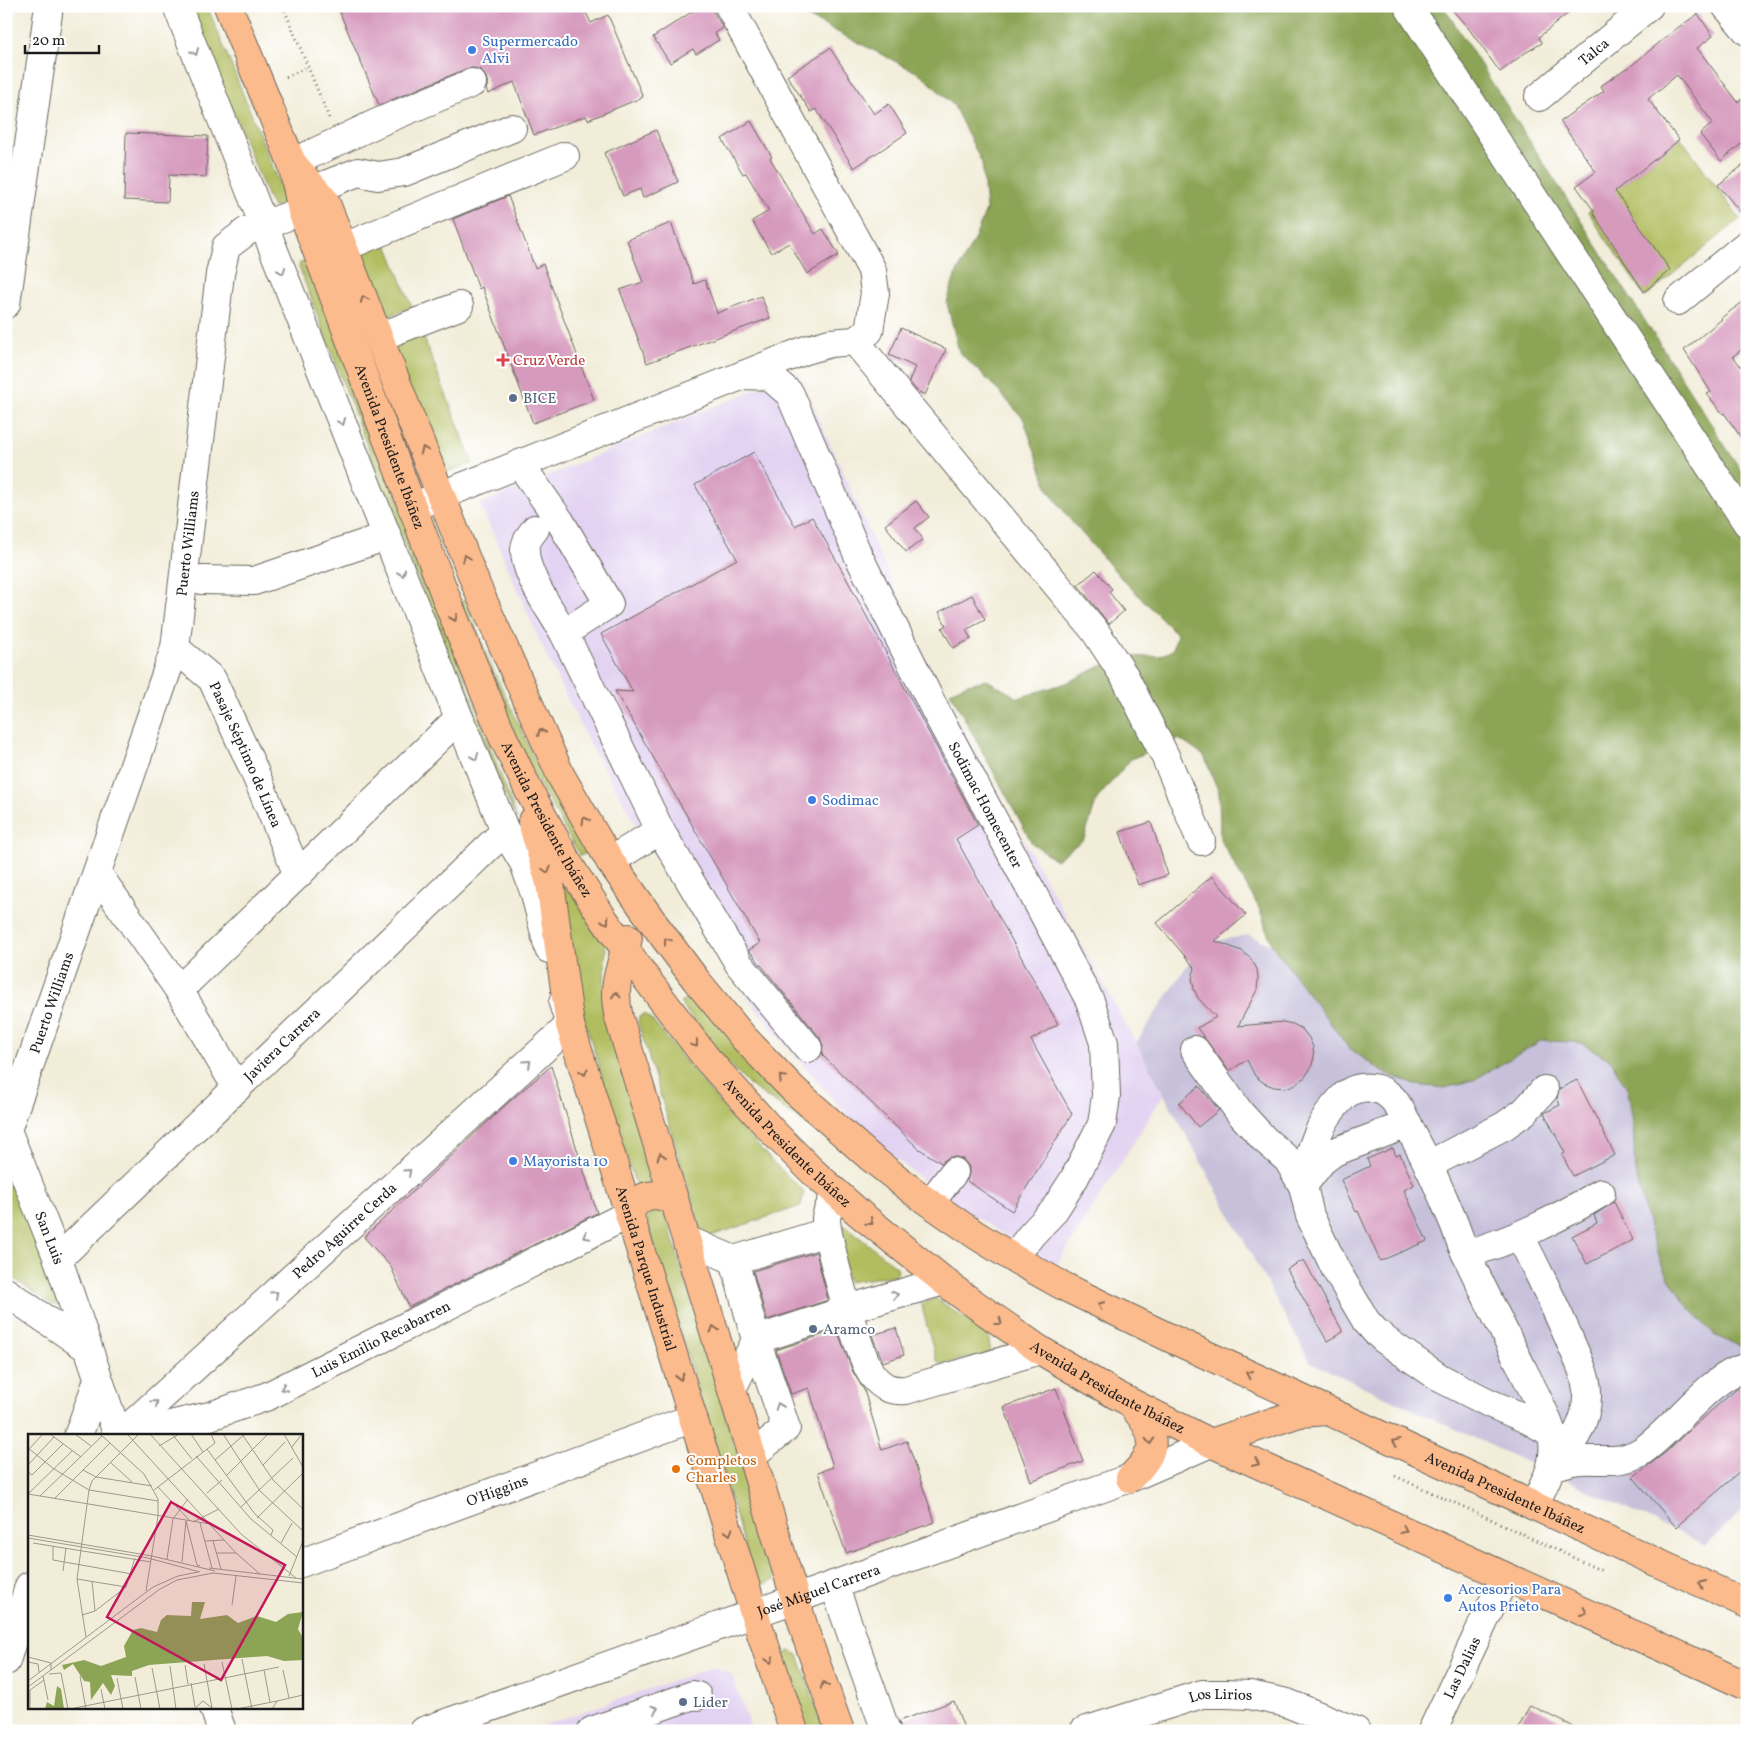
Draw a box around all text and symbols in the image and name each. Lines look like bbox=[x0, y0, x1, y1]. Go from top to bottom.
scale bar bbox=[25, 22, 99, 54]
text: 20 m bbox=[32, 31, 65, 52]
place label: Supermercado Alvi bbox=[482, 32, 578, 70]
street label: Talca bbox=[1575, 34, 1614, 72]
marker: Supermercado Alvi bbox=[466, 44, 478, 56]
one-way arrow bbox=[189, 47, 199, 55]
one-way arrow bbox=[276, 266, 286, 275]
one-way arrow bbox=[360, 295, 370, 304]
place label: Cruz Verde bbox=[513, 351, 585, 372]
marker: Cruz Verde bbox=[497, 354, 509, 366]
street label: Avenida Presidente Ibáñez bbox=[348, 362, 429, 533]
place label: BICE bbox=[523, 389, 556, 410]
marker: BICE bbox=[507, 392, 519, 404]
one-way arrow bbox=[336, 417, 346, 426]
one-way arrow bbox=[420, 446, 430, 455]
street label: Puerto Williams bbox=[172, 490, 206, 597]
one-way arrow bbox=[462, 554, 472, 562]
one-way arrow bbox=[396, 568, 406, 577]
one-way arrow bbox=[448, 613, 459, 622]
street label: Pasaje Séptimo de Línea bbox=[203, 679, 286, 831]
one-way arrow bbox=[536, 728, 547, 737]
street label: Sodimac Homecenter bbox=[942, 738, 1027, 873]
street label: Avenida Presidente Ibáñez bbox=[495, 739, 596, 902]
one-way arrow bbox=[469, 752, 479, 761]
place label: Sodimac bbox=[822, 791, 879, 812]
marker: Sodimac bbox=[806, 794, 818, 806]
one-way arrow bbox=[581, 816, 591, 825]
one-way arrow bbox=[541, 865, 551, 873]
one-way arrow bbox=[600, 916, 609, 925]
one-way arrow bbox=[664, 937, 673, 947]
street label: Puerto Williams bbox=[25, 950, 80, 1057]
one-way arrow bbox=[611, 991, 621, 998]
street label: Javiera Carrera bbox=[240, 1004, 326, 1088]
one-way arrow bbox=[690, 1038, 698, 1047]
one-way arrow bbox=[523, 1060, 532, 1069]
one-way arrow bbox=[579, 1067, 589, 1075]
street label: Avenida Presidente Ibáñez bbox=[717, 1074, 855, 1213]
one-way arrow bbox=[779, 1075, 788, 1084]
place label: Mayorista 10 bbox=[523, 1152, 608, 1173]
one-way arrow bbox=[657, 1152, 667, 1161]
marker: Mayorista 10 bbox=[507, 1155, 519, 1167]
one-way arrow bbox=[403, 1169, 412, 1178]
street label: Pedro Aguirre Cerda bbox=[289, 1179, 402, 1285]
street label: Avenida Parque Industrial bbox=[609, 1184, 680, 1354]
street label: San Luis bbox=[28, 1209, 68, 1268]
one-way arrow bbox=[865, 1216, 874, 1225]
one-way arrow bbox=[582, 1230, 591, 1240]
one-way arrow bbox=[269, 1290, 278, 1299]
one-way arrow bbox=[891, 1290, 899, 1300]
street label: Luis Emilio Recabarren bbox=[308, 1297, 455, 1384]
one-way arrow bbox=[1097, 1301, 1106, 1311]
one-way arrow bbox=[993, 1316, 1002, 1325]
place label: Aramco bbox=[823, 1320, 875, 1341]
marker: Aramco bbox=[807, 1323, 819, 1335]
one-way arrow bbox=[709, 1325, 719, 1333]
street label: Avenida Presidente Ibáñez bbox=[1025, 1337, 1188, 1440]
one-way arrow bbox=[1245, 1369, 1254, 1380]
one-way arrow bbox=[675, 1372, 685, 1381]
one-way arrow bbox=[281, 1382, 290, 1392]
one-way arrow bbox=[149, 1400, 158, 1409]
one-way arrow bbox=[774, 1403, 784, 1411]
inset map bbox=[28, 1434, 302, 1710]
one-way arrow bbox=[1145, 1437, 1156, 1445]
one-way arrow bbox=[1392, 1437, 1401, 1448]
street label: Avenida Presidente Ibáñez bbox=[1421, 1448, 1588, 1540]
place label: Completos Charles bbox=[686, 1451, 757, 1489]
one-way arrow bbox=[1251, 1457, 1260, 1468]
marker: Completos Charles bbox=[670, 1463, 682, 1475]
street label: O'Higgins bbox=[464, 1471, 532, 1513]
one-way arrow bbox=[1399, 1524, 1408, 1535]
one-way arrow bbox=[723, 1527, 733, 1536]
street label: José Miguel Carrera bbox=[755, 1560, 884, 1623]
one-way arrow bbox=[1698, 1579, 1707, 1590]
place label: Accesorios Para Autos Prieto bbox=[1458, 1580, 1561, 1618]
marker: Accesorios Para Autos Prieto bbox=[1442, 1592, 1454, 1604]
one-way arrow bbox=[1578, 1606, 1587, 1616]
street label: Las Dalias bbox=[1440, 1634, 1487, 1703]
one-way arrow bbox=[764, 1655, 774, 1663]
one-way arrow bbox=[819, 1681, 829, 1689]
street label: Los Lirios bbox=[1186, 1685, 1253, 1710]
place label: Lider bbox=[693, 1693, 728, 1714]
marker: Lider bbox=[677, 1696, 689, 1708]
one-way arrow bbox=[650, 1705, 659, 1715]

